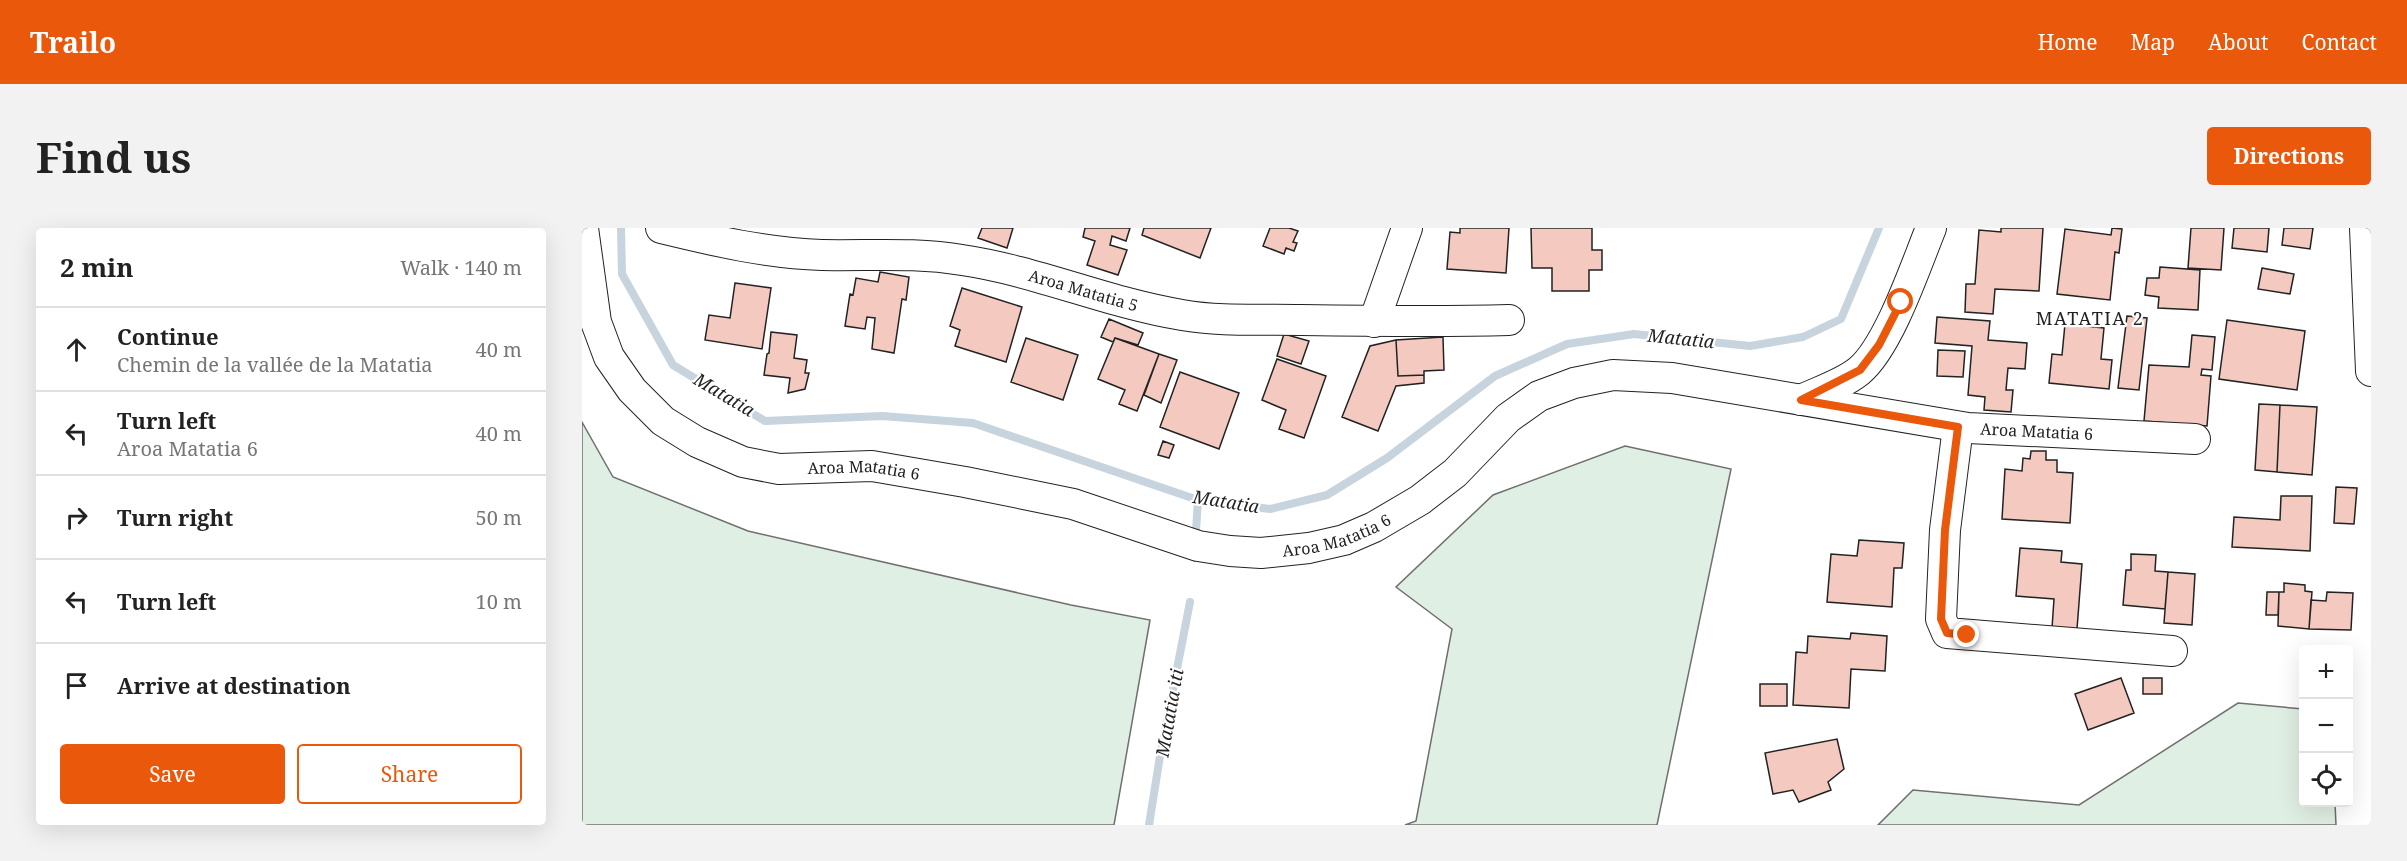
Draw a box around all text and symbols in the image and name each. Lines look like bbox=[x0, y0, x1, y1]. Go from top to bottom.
text: Trailo bbox=[30, 23, 116, 61]
text: Home bbox=[2038, 28, 2098, 56]
text: Map bbox=[2131, 28, 2175, 56]
text: About bbox=[2208, 28, 2269, 56]
text: Contact bbox=[2302, 28, 2377, 56]
button: Directions bbox=[2207, 127, 2371, 185]
text: Find us bbox=[36, 128, 191, 185]
text: 2 min bbox=[60, 249, 134, 285]
text: Walk · 140 m bbox=[400, 254, 522, 281]
street label: Aroa Matatia 5 bbox=[1026, 264, 1140, 316]
route start bbox=[1887, 288, 1913, 314]
district label: MATATIA 2 bbox=[2036, 306, 2144, 330]
text: Continue bbox=[117, 321, 219, 351]
water label: Matatia bbox=[1646, 322, 1716, 353]
icon: ahead bbox=[60, 333, 93, 366]
text: 40 m bbox=[476, 336, 522, 363]
text: Chemin de la vallée de la Matatia bbox=[117, 351, 433, 378]
water label: Matatia bbox=[689, 366, 760, 422]
text: Turn left bbox=[117, 405, 216, 435]
icon: left bbox=[60, 417, 93, 450]
street label: Aroa Matatia 6 bbox=[1980, 418, 2094, 445]
text: 40 m bbox=[476, 420, 522, 447]
text: Aroa Matatia 6 bbox=[117, 435, 258, 462]
street label: Aroa Matatia 6 bbox=[807, 455, 921, 485]
water label: Matatia bbox=[1190, 484, 1262, 518]
icon: right bbox=[60, 501, 93, 534]
text: Turn right bbox=[117, 502, 233, 532]
text: 50 m bbox=[476, 504, 522, 531]
street label: Aroa Matatia 6 bbox=[1281, 509, 1395, 562]
icon: left bbox=[60, 585, 93, 618]
text: Turn left bbox=[117, 586, 216, 616]
text: 10 m bbox=[476, 588, 522, 615]
route end bbox=[1953, 621, 1979, 647]
map controls bbox=[2299, 645, 2353, 807]
button: + bbox=[2299, 645, 2353, 699]
water label: Matatia iti bbox=[1149, 666, 1189, 760]
icon: arrive bbox=[60, 669, 93, 702]
text: Arrive at destination bbox=[117, 670, 351, 700]
button: − bbox=[2299, 699, 2353, 753]
button: Save bbox=[60, 744, 285, 804]
button: Share bbox=[297, 744, 522, 804]
button: locate bbox=[2299, 753, 2353, 807]

